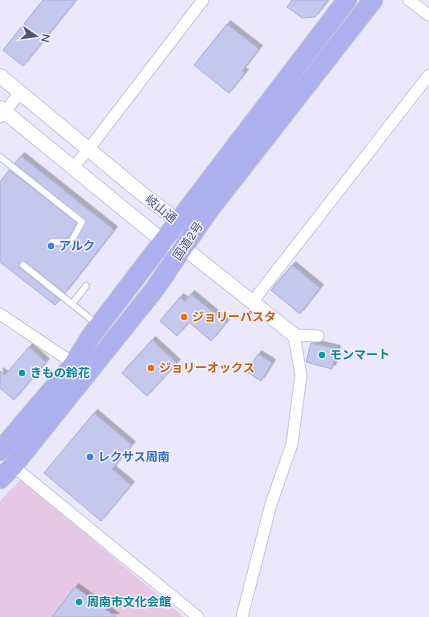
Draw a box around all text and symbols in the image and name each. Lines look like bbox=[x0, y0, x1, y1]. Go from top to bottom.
north arrow bbox=[16, 16, 56, 56]
text: N bbox=[38, 33, 53, 44]
street label: 岐山通 bbox=[143, 191, 180, 226]
street label: 国道2号 bbox=[169, 219, 206, 263]
place label: アルク bbox=[59, 238, 95, 253]
marker: アルク bbox=[46, 241, 56, 251]
place label: ジョリーパスタ bbox=[192, 309, 276, 324]
marker: ジョリーパスタ bbox=[179, 312, 189, 322]
place label: モンマート bbox=[330, 347, 390, 362]
marker: モンマート bbox=[317, 350, 327, 360]
place label: ジョリーオックス bbox=[159, 360, 255, 375]
marker: ジョリーオックス bbox=[146, 363, 156, 373]
place label: きもの鈴花 bbox=[30, 365, 90, 380]
marker: きもの鈴花 bbox=[17, 368, 27, 378]
place label: レクサス周南 bbox=[98, 449, 170, 464]
marker: レクサス周南 bbox=[85, 452, 95, 462]
place label: 周南市文化会館 bbox=[87, 594, 171, 609]
marker: 周南市文化会館 bbox=[74, 597, 84, 607]

